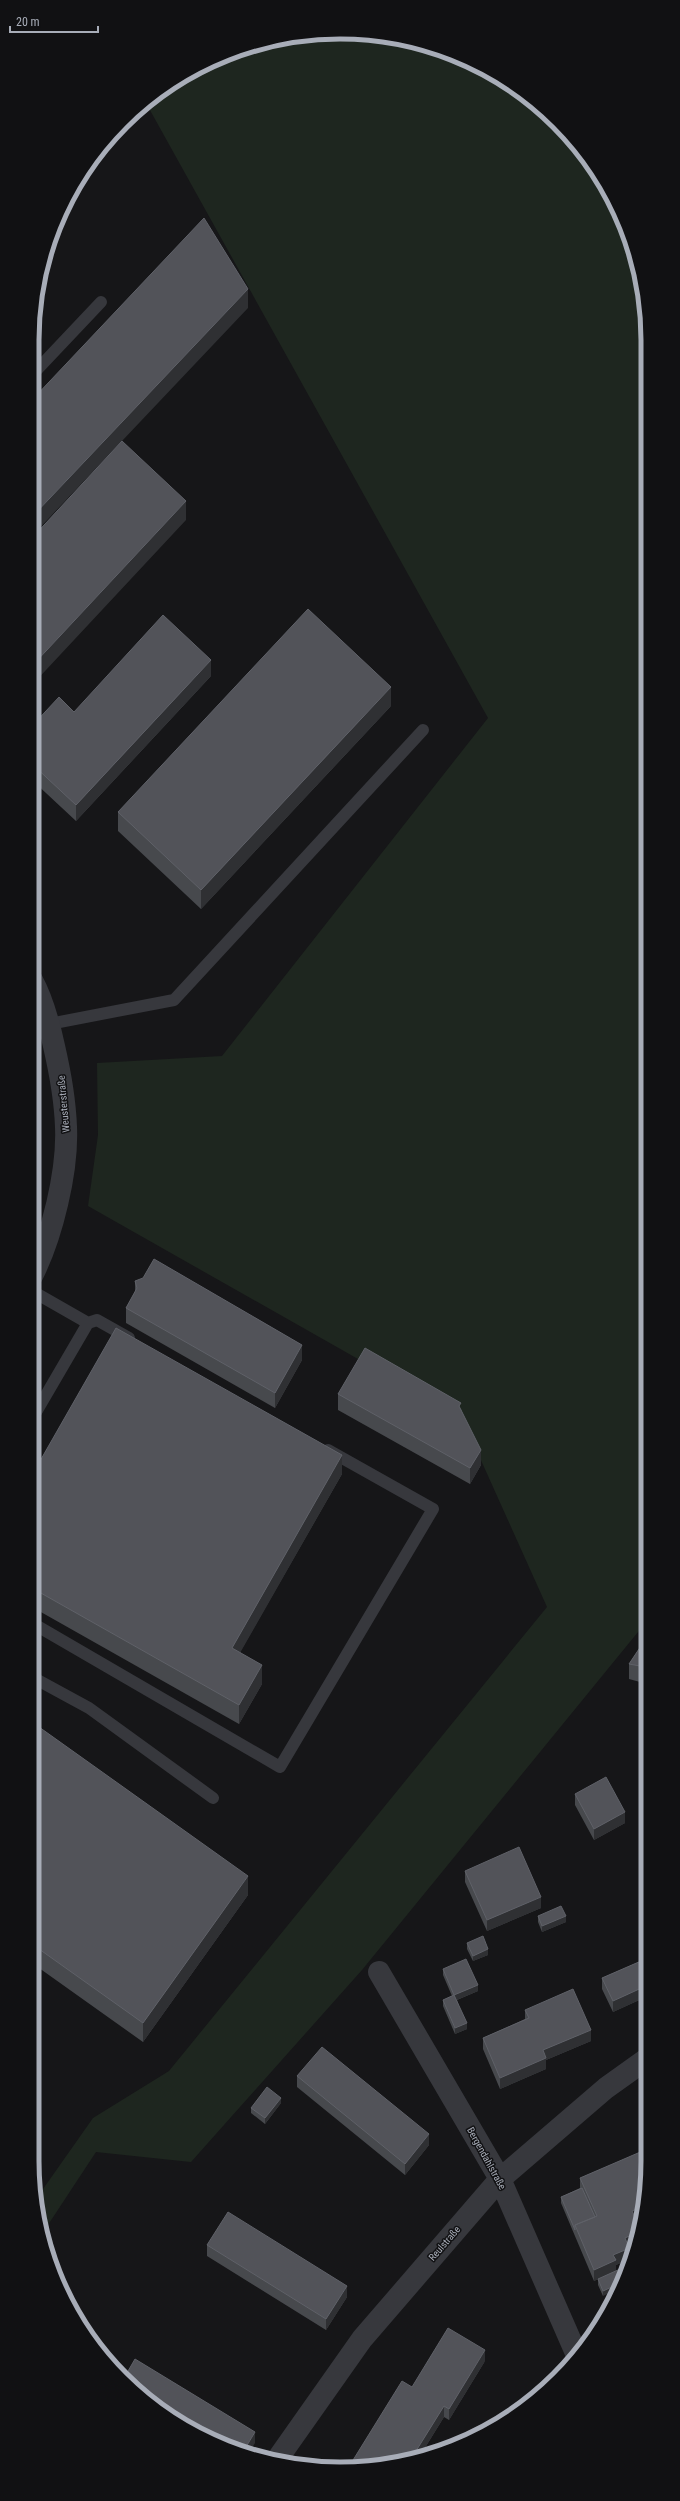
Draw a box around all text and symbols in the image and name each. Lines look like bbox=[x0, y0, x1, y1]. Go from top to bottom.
scale bar bbox=[10, 8, 98, 34]
text: 20 m bbox=[16, 15, 40, 29]
street label: Weusterstraße bbox=[55, 1075, 71, 1133]
street label: Bergendahlstraße bbox=[465, 2125, 508, 2192]
street label: Reulstraße bbox=[426, 2224, 463, 2263]

